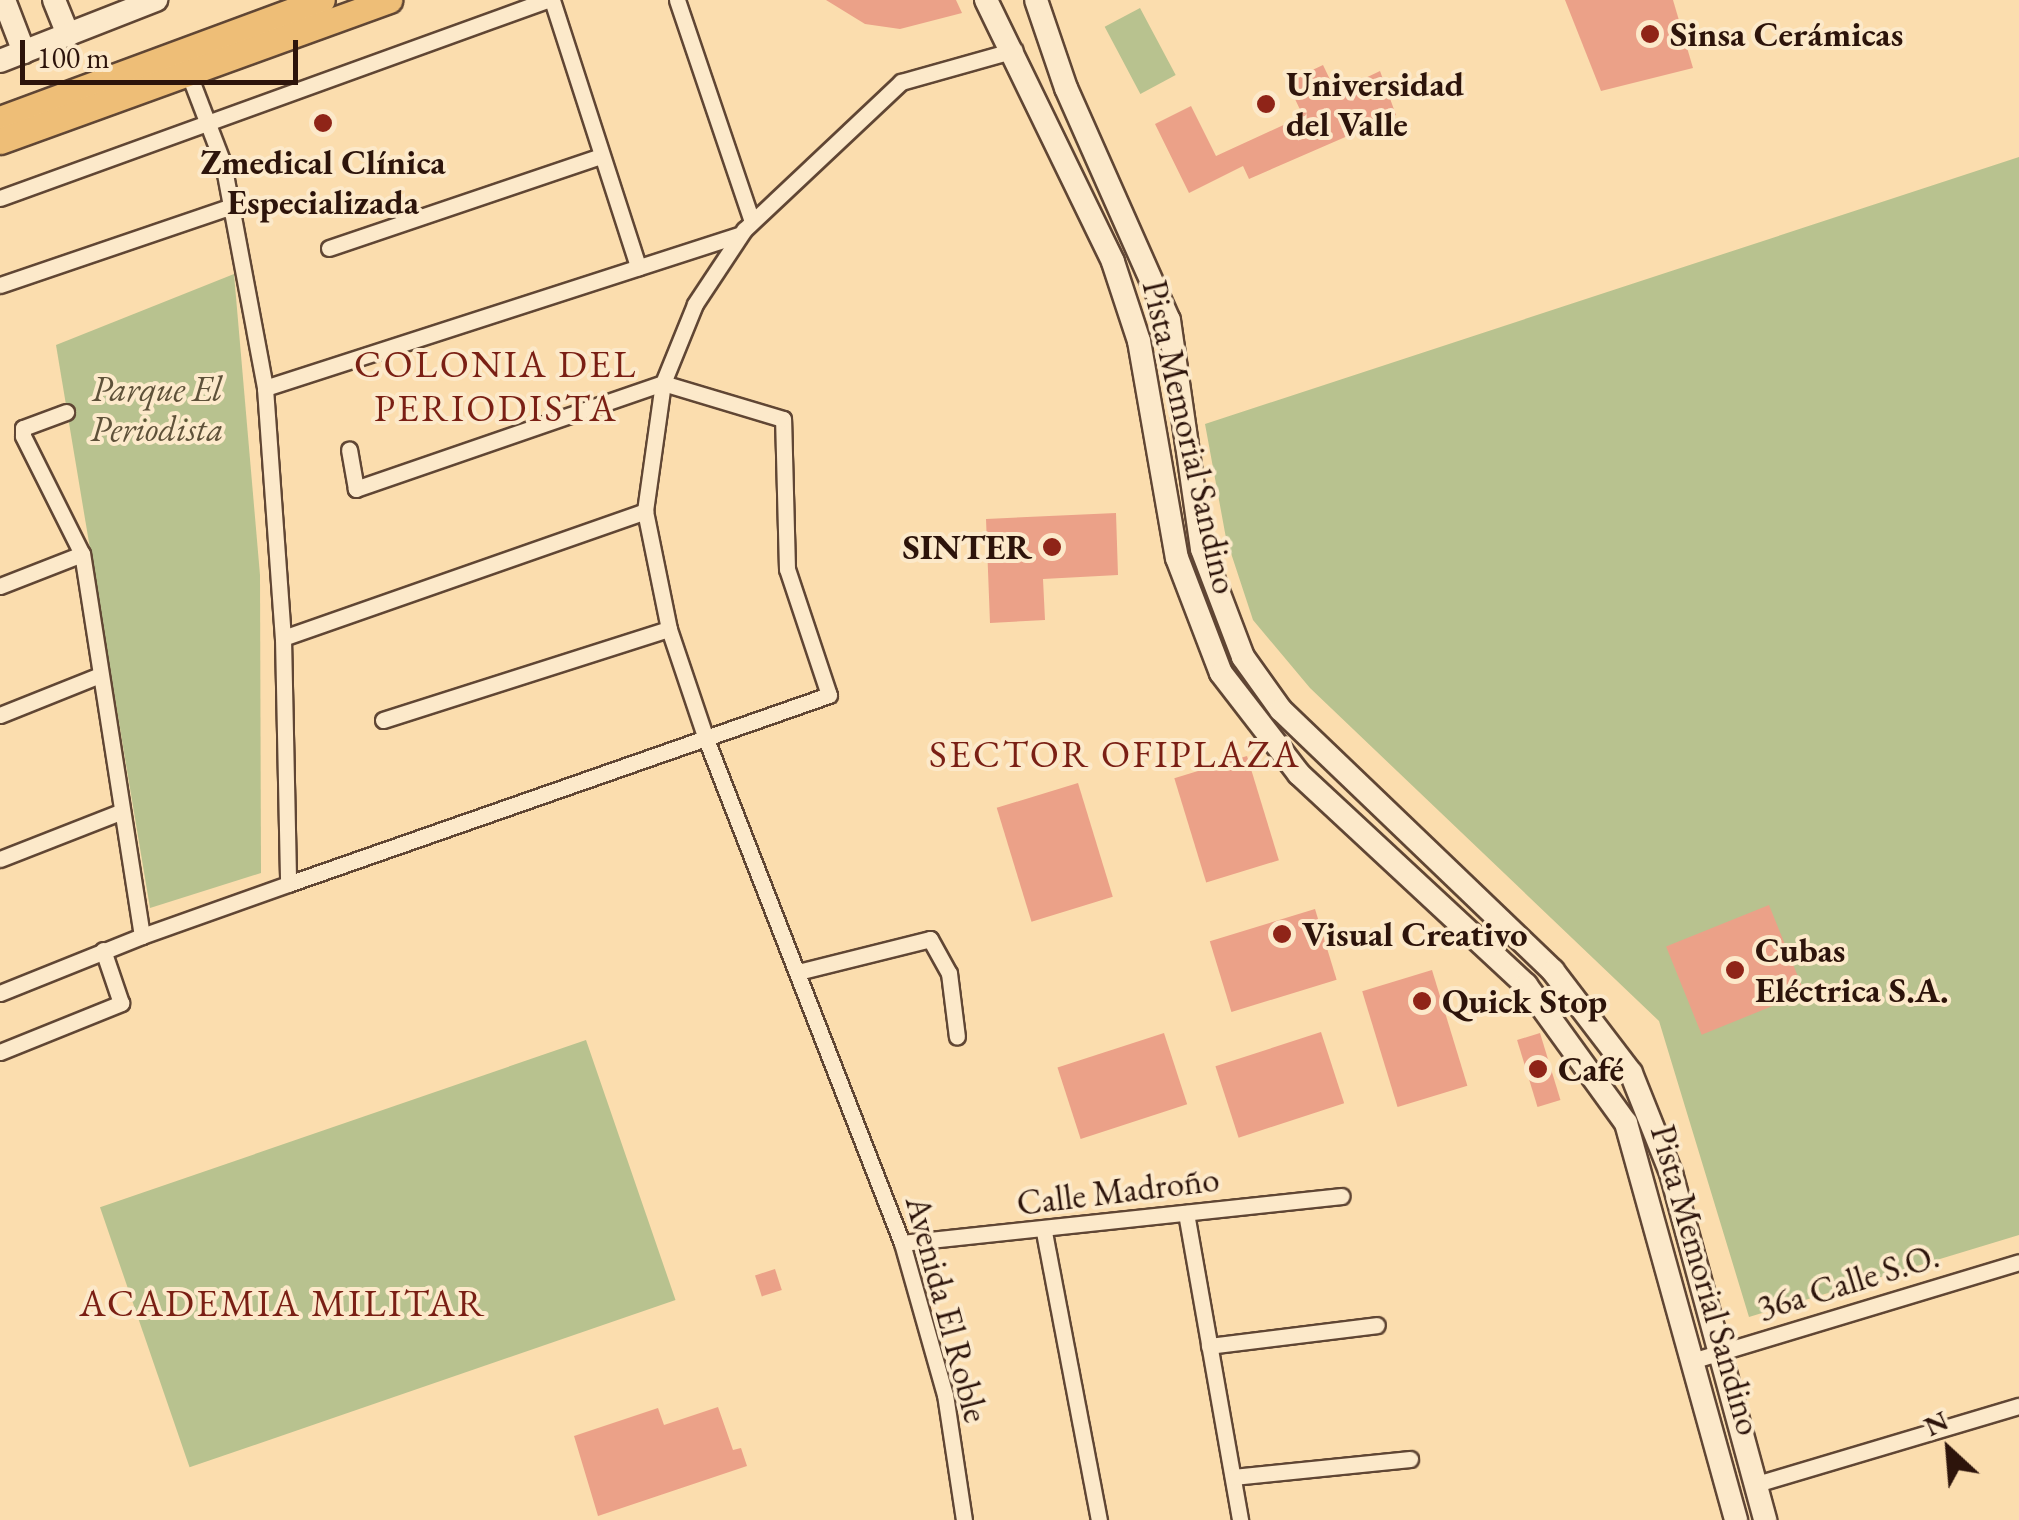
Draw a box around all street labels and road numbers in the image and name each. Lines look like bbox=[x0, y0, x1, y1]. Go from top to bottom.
street label: Pista Memorial Sandino bbox=[1133, 276, 1247, 598]
street label: Pista Memorial Sandino bbox=[1642, 1120, 1770, 1440]
street label: Calle Madroño bbox=[1014, 1158, 1222, 1224]
street label: Avenida El Roble bbox=[897, 1191, 997, 1427]
street label: 36a Calle S.O. bbox=[1752, 1234, 1944, 1330]

